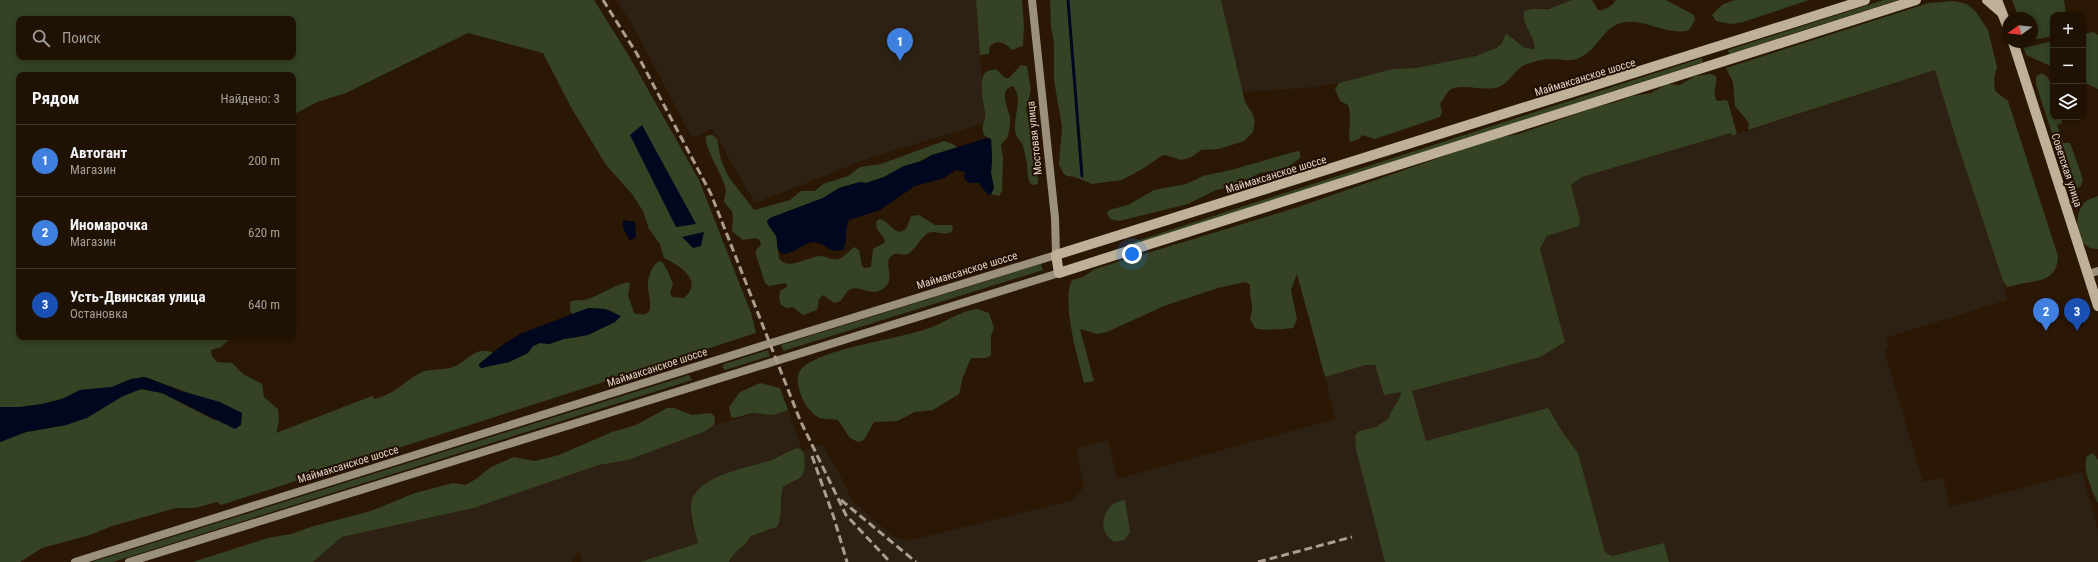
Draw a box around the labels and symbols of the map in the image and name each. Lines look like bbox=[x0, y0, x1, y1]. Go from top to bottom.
north arrow bbox=[2002, 12, 2038, 48]
pin: 1 bbox=[887, 28, 913, 61]
street label: Маймаксанское шоссе bbox=[1533, 56, 1637, 99]
street label: Мостовая улица bbox=[1024, 100, 1045, 175]
street label: Советская улица bbox=[2048, 132, 2085, 209]
street label: Маймаксанское шоссе bbox=[1224, 153, 1328, 196]
your location bbox=[1122, 244, 1142, 264]
street label: Маймаксанское шоссе bbox=[915, 249, 1019, 292]
pin: 2 bbox=[2033, 298, 2059, 331]
pin: 3 bbox=[2064, 298, 2090, 331]
street label: Маймаксанское шоссе bbox=[605, 345, 709, 390]
street label: Маймаксанское шоссе bbox=[296, 443, 400, 486]

